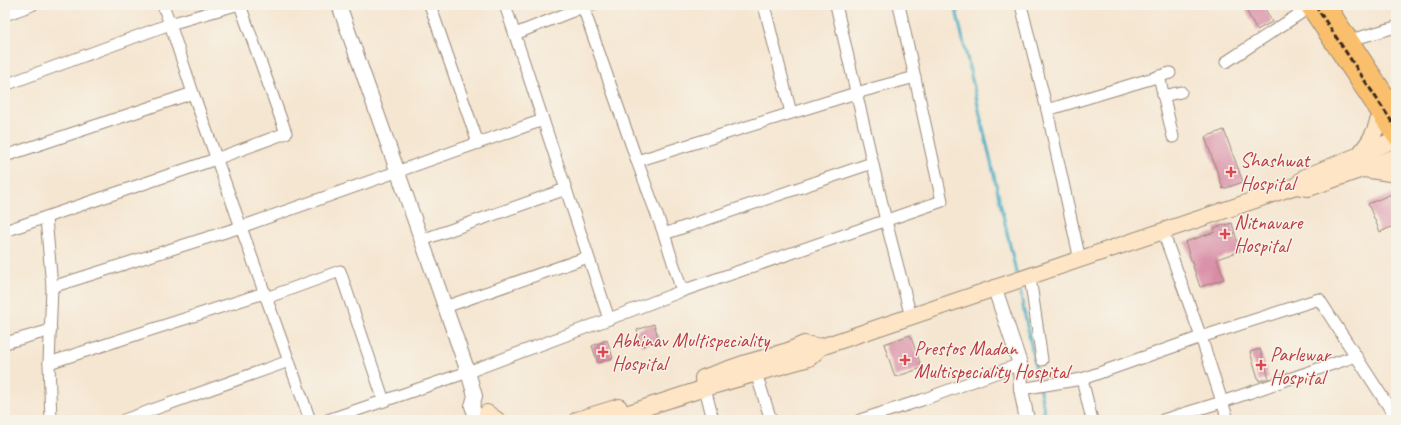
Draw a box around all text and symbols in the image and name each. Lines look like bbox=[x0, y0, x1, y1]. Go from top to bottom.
place label: Shashwat Hospital bbox=[1240, 148, 1311, 196]
marker: Shashwat Hospital bbox=[1225, 166, 1237, 178]
place label: Nitnavare Hospital bbox=[1234, 210, 1304, 258]
marker: Nitnavare Hospital bbox=[1219, 228, 1231, 240]
place label: Abhinav Multispeciality Hospital bbox=[612, 328, 771, 376]
place label: Prestos Madan Multispeciality Hospital bbox=[914, 336, 1073, 384]
place label: Parlewar Hospital bbox=[1270, 342, 1332, 390]
marker: Abhinav Multispeciality Hospital bbox=[597, 346, 609, 358]
marker: Prestos Madan Multispeciality Hospital bbox=[899, 354, 911, 366]
marker: Parlewar Hospital bbox=[1255, 359, 1267, 371]

